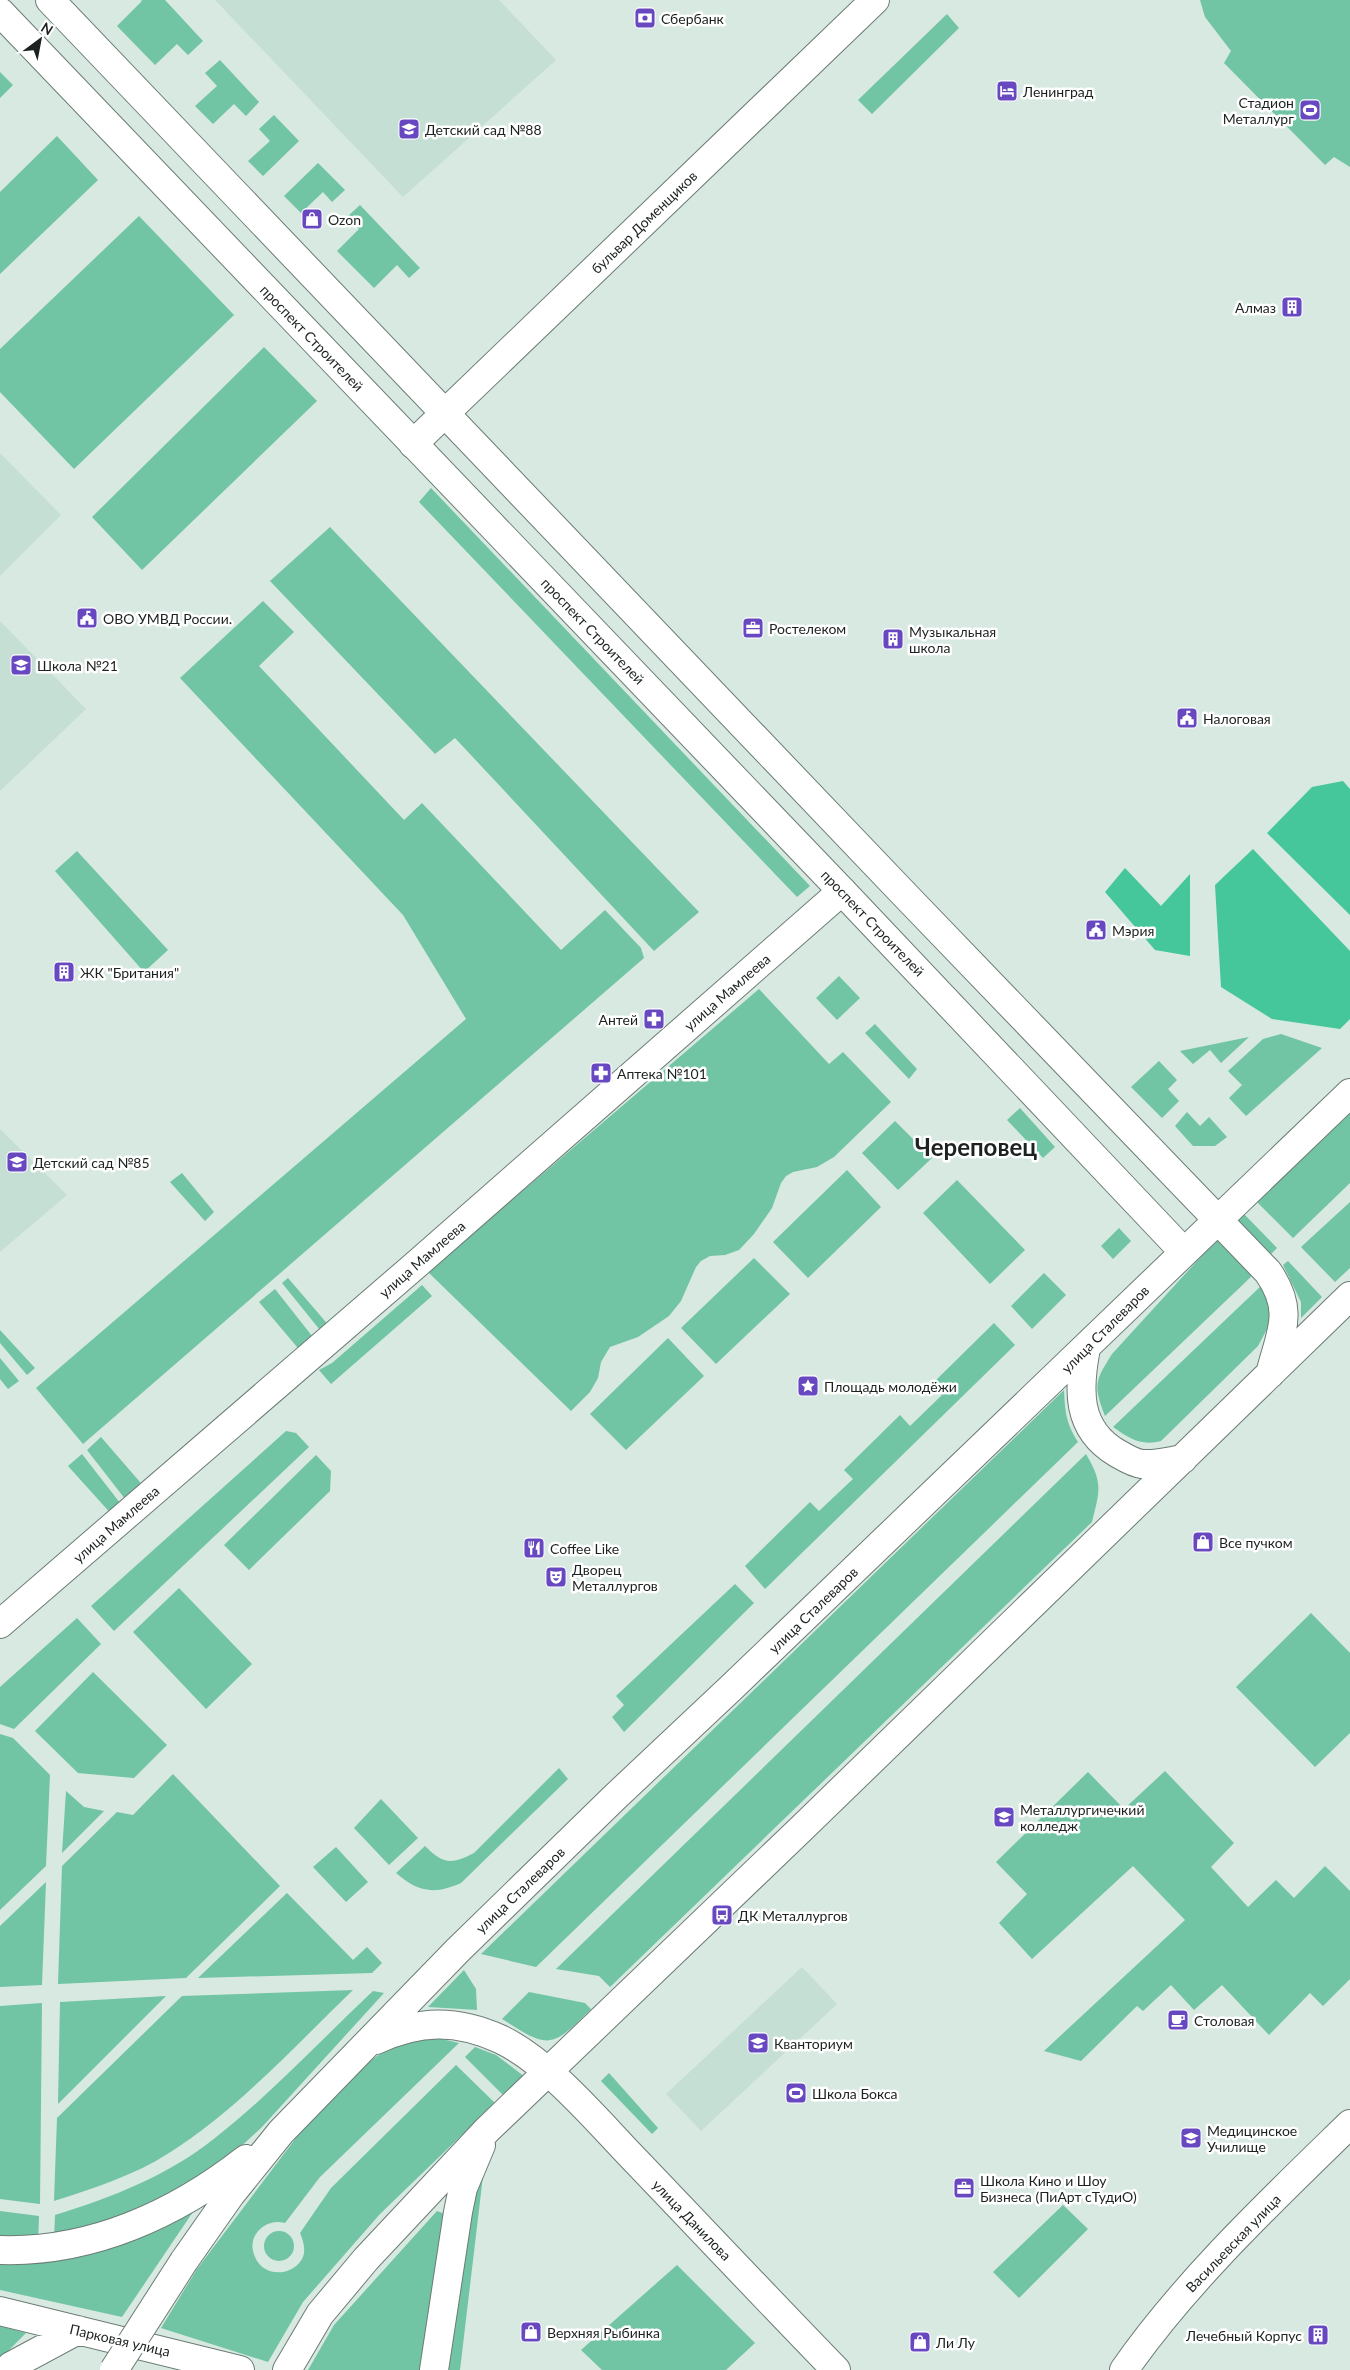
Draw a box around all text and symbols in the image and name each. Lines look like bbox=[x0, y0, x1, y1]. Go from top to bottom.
bank icon: Сбербанк bbox=[633, 6, 657, 30]
place label: Сбербанк bbox=[661, 10, 725, 27]
north arrow bbox=[15, 15, 65, 65]
text: N bbox=[38, 18, 56, 39]
hotel icon: Ленинград bbox=[995, 79, 1019, 103]
place label: Ленинград bbox=[1022, 83, 1094, 100]
place label: Стадион Металлург bbox=[1223, 94, 1294, 127]
sports icon: Стадион Металлург bbox=[1298, 98, 1322, 122]
school or university icon: Детский сад №88 bbox=[397, 117, 421, 141]
place label: Детский сад №88 bbox=[425, 121, 542, 138]
street label: бульвар Доменщиков bbox=[588, 167, 700, 277]
shop icon: Ozon bbox=[300, 207, 324, 231]
place label: Ozon bbox=[328, 211, 361, 228]
street label: проспект Строителей bbox=[257, 281, 367, 395]
building icon: Алмаз bbox=[1280, 295, 1304, 319]
place label: Алмаз bbox=[1235, 299, 1276, 316]
street label: проспект Строителей bbox=[538, 574, 648, 688]
public building icon: ОВО УМВД России. bbox=[75, 606, 99, 630]
place label: ОВО УМВД России. bbox=[103, 610, 232, 627]
office icon: Ростелеком bbox=[741, 616, 765, 640]
place label: Ростелеком bbox=[769, 620, 846, 637]
place label: Музыкальная школа bbox=[909, 623, 996, 656]
building icon: Музыкальная школа bbox=[881, 627, 905, 651]
school or university icon: Школа №21 bbox=[9, 653, 33, 677]
place label: Школа №21 bbox=[37, 657, 118, 674]
public building icon: Налоговая bbox=[1175, 706, 1199, 730]
place label: Налоговая bbox=[1203, 710, 1271, 727]
street label: проспект Строителей bbox=[818, 866, 928, 980]
public building icon: Мэрия bbox=[1084, 918, 1108, 942]
place label: Мэрия bbox=[1112, 922, 1154, 939]
street label: улица Мамлеева bbox=[681, 950, 773, 1034]
building icon: ЖК "Британия" bbox=[52, 960, 76, 984]
place label: ЖК "Британия" bbox=[80, 964, 179, 981]
pharmacy icon: Антей bbox=[642, 1007, 666, 1031]
place label: Антей bbox=[598, 1011, 638, 1028]
pharmacy icon: Аптека №101 bbox=[589, 1061, 613, 1085]
place label: Аптека №101 bbox=[617, 1065, 707, 1082]
district label: Череповец bbox=[915, 1132, 1037, 1161]
school or university icon: Детский сад №85 bbox=[5, 1150, 29, 1174]
place label: Детский сад №85 bbox=[33, 1154, 150, 1171]
street label: улица Мамлеева bbox=[376, 1217, 468, 1301]
street label: улица Сталеваров bbox=[1058, 1282, 1152, 1376]
place icon: Площадь молодёжи bbox=[796, 1374, 820, 1398]
place label: Площадь молодёжи bbox=[824, 1378, 957, 1395]
street label: улица Мамлеева bbox=[70, 1482, 162, 1566]
shop icon: Все пучком bbox=[1191, 1530, 1215, 1554]
place label: Все пучком bbox=[1219, 1534, 1293, 1551]
restaurant icon: Coffee Like bbox=[522, 1536, 546, 1560]
place label: Coffee Like bbox=[550, 1540, 619, 1557]
place label: Дворец Металлургов bbox=[572, 1561, 658, 1594]
street label: улица Сталеваров bbox=[765, 1563, 861, 1657]
theatre icon: Дворец Металлургов bbox=[544, 1565, 568, 1589]
place label: Металлургичечкий колледж bbox=[1020, 1801, 1144, 1834]
school or university icon: Металлургичечкий колледж bbox=[992, 1805, 1016, 1829]
street label: улица Сталеваров bbox=[472, 1843, 568, 1937]
bus stop icon: ДК Металлургов bbox=[710, 1903, 734, 1927]
place label: ДК Металлургов bbox=[738, 1907, 848, 1924]
cafe icon: Столовая bbox=[1166, 2008, 1190, 2032]
place label: Столовая bbox=[1194, 2012, 1255, 2029]
school or university icon: Кванториум bbox=[746, 2031, 770, 2055]
place label: Кванториум bbox=[774, 2035, 853, 2052]
sports icon: Школа Бокса bbox=[784, 2081, 808, 2105]
place label: Школа Бокса bbox=[812, 2085, 898, 2102]
place label: Медицинское Училище bbox=[1207, 2122, 1297, 2155]
school or university icon: Медицинское Училище bbox=[1179, 2126, 1203, 2150]
place label: Школа Кино и Шоу Бизнеса (ПиАрт сТудиО) bbox=[980, 2172, 1137, 2205]
street label: улица Данилова bbox=[649, 2176, 735, 2264]
office icon: Школа Кино и Шоу Бизнеса (ПиАрт сТудиО) bbox=[952, 2176, 976, 2200]
street label: Васильевская улица bbox=[1182, 2190, 1284, 2295]
street label: Парковая улица bbox=[68, 2320, 172, 2360]
shop icon: Верхняя Рыбинка bbox=[519, 2320, 543, 2344]
building icon: Лечебный Корпус bbox=[1306, 2323, 1330, 2347]
place label: Верхняя Рыбинка bbox=[547, 2324, 660, 2341]
place label: Лечебный Корпус bbox=[1185, 2327, 1302, 2344]
shop icon: Ли Лу bbox=[908, 2330, 932, 2354]
place label: Ли Лу bbox=[935, 2334, 976, 2351]

